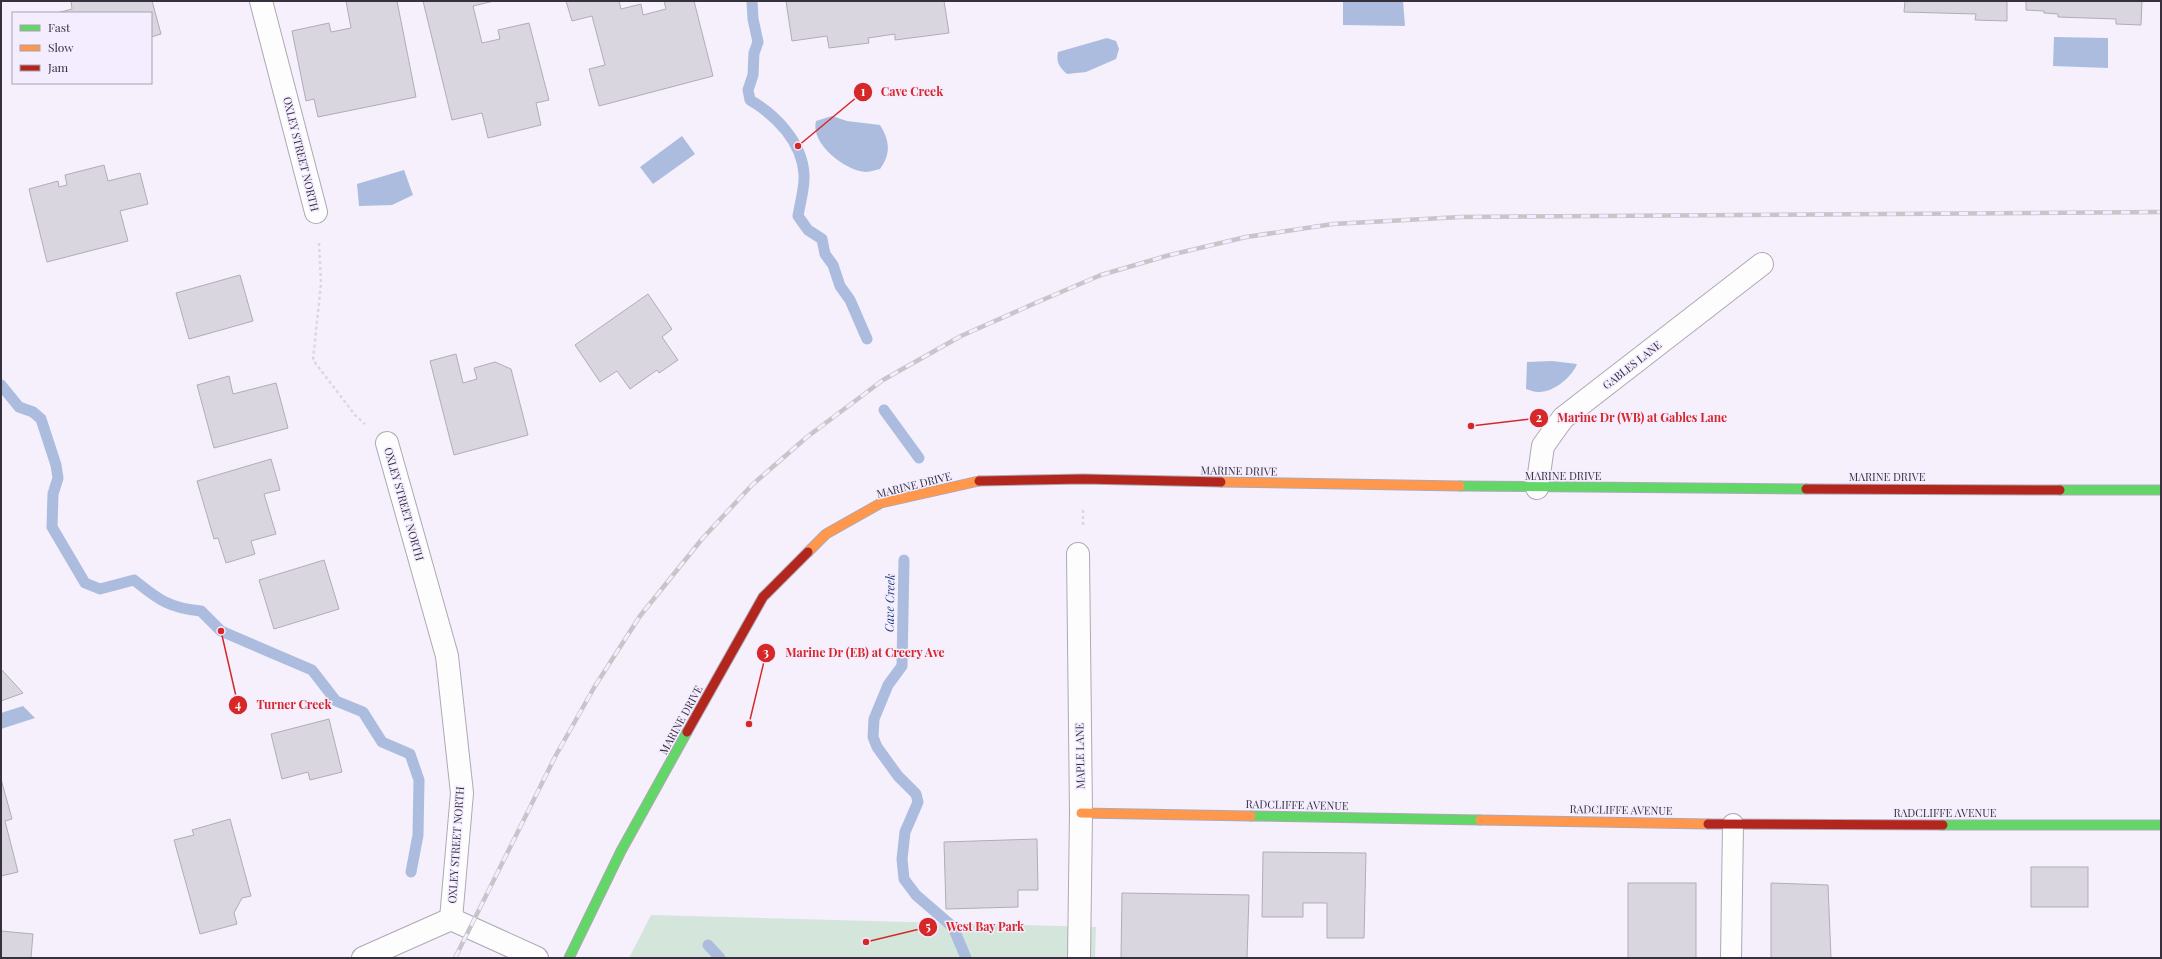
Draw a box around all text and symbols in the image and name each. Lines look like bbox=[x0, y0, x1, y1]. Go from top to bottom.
legend bbox=[12, 12, 152, 84]
text: Fast bbox=[48, 19, 71, 35]
text: Slow bbox=[48, 39, 74, 55]
text: Jam bbox=[47, 59, 69, 75]
callout: Cave Creek bbox=[853, 80, 951, 104]
text: 1 bbox=[861, 83, 866, 99]
text: Cave Creek bbox=[881, 83, 944, 99]
street label: OXLEY STREET NORTH bbox=[280, 95, 323, 213]
street label: GABLES LANE bbox=[1599, 337, 1664, 392]
callout: Marine Dr (WB) at Gables Lane bbox=[1529, 406, 1735, 430]
text: 2 bbox=[1536, 409, 1542, 425]
text: Marine Dr (WB) at Gables Lane bbox=[1557, 409, 1727, 425]
street label: OXLEY STREET NORTH bbox=[381, 445, 428, 562]
street label: MARINE DRIVE bbox=[1201, 462, 1278, 479]
street label: MARINE DRIVE bbox=[875, 468, 953, 501]
street label: MARINE DRIVE bbox=[1525, 468, 1602, 483]
street label: MARINE DRIVE bbox=[1849, 469, 1926, 484]
water label: Cave Creek bbox=[880, 574, 898, 632]
callout: Marine Dr (EB) at Creery Ave bbox=[756, 641, 953, 665]
text: 3 bbox=[763, 644, 769, 660]
text: Marine Dr (EB) at Creery Ave bbox=[785, 644, 945, 660]
street label: MARINE DRIVE bbox=[655, 682, 706, 757]
callout: Turner Creek bbox=[228, 693, 340, 717]
text: 4 bbox=[235, 696, 241, 712]
text: Turner Creek bbox=[257, 696, 332, 712]
street label: MAPLE LANE bbox=[1071, 722, 1088, 789]
street label: OXLEY STREET NORTH bbox=[444, 786, 467, 904]
street label: RADCLIFFE AVENUE bbox=[1245, 796, 1349, 813]
street label: RADCLIFFE AVENUE bbox=[1569, 801, 1673, 818]
street label: RADCLIFFE AVENUE bbox=[1893, 805, 1997, 820]
callout: West Bay Park bbox=[918, 915, 1032, 939]
text: 5 bbox=[925, 918, 931, 934]
text: West Bay Park bbox=[945, 918, 1025, 934]

